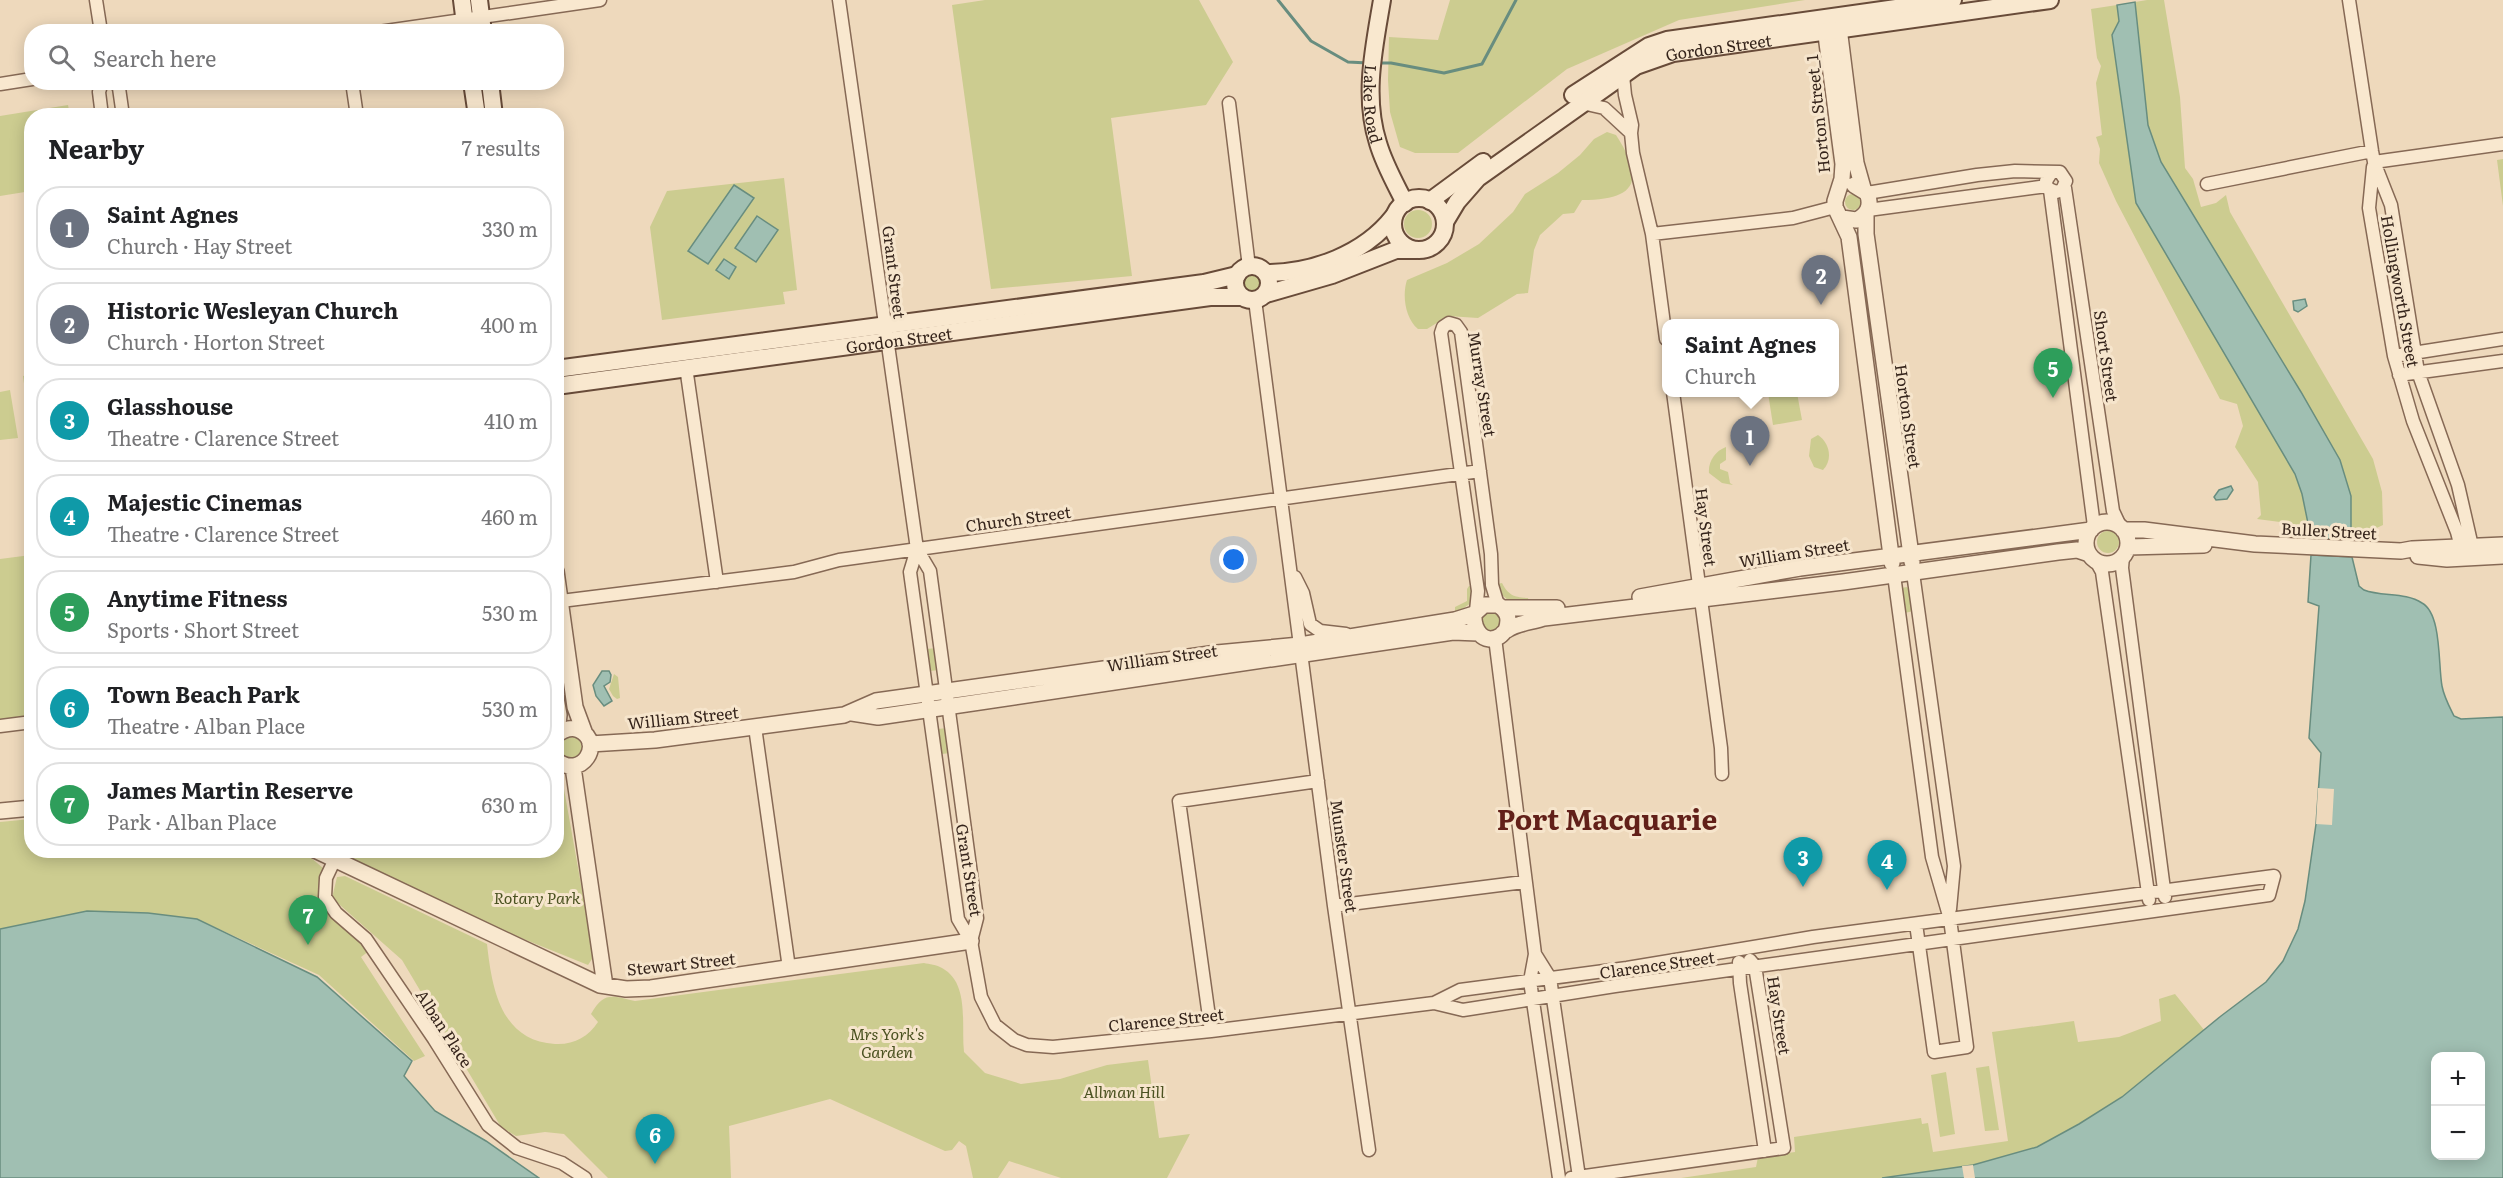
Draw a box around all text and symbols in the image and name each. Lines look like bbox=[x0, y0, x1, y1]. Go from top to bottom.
search box bbox=[24, 24, 564, 90]
street label: Gordon Street bbox=[1662, 27, 1774, 67]
icon: search bbox=[45, 41, 78, 74]
text: Search here bbox=[93, 41, 216, 74]
street label: Horton Street_1 bbox=[1799, 53, 1835, 175]
street label: Lake Road bbox=[1359, 64, 1389, 146]
text: Nearby bbox=[48, 128, 144, 167]
text: 7 results bbox=[462, 132, 540, 162]
text: Saint Agnes bbox=[107, 197, 238, 230]
text: 1 bbox=[65, 213, 74, 243]
text: 330 m bbox=[482, 213, 538, 243]
street label: Hollingworth Street bbox=[2376, 213, 2426, 370]
street label: Grant Street bbox=[877, 224, 913, 320]
text: Church · Hay Street bbox=[107, 230, 292, 260]
pin: 2 bbox=[1802, 256, 1840, 305]
text: Historic Wesleyan Church bbox=[107, 293, 398, 326]
text: 2 bbox=[64, 309, 75, 339]
text: 400 m bbox=[480, 309, 538, 339]
street label: Short Street bbox=[2089, 309, 2125, 404]
popup bbox=[1662, 319, 1839, 397]
street label: Gordon Street bbox=[844, 320, 954, 358]
text: Church · Horton Street bbox=[107, 326, 325, 356]
text: Saint Agnes bbox=[1685, 327, 1816, 360]
street label: Murray Street bbox=[1463, 330, 1503, 439]
pin: 5 bbox=[2034, 348, 2072, 398]
text: Church bbox=[1685, 360, 1756, 390]
street label: Horton Street bbox=[1890, 362, 1928, 470]
text: Glasshouse bbox=[107, 389, 233, 422]
text: 3 bbox=[64, 405, 75, 435]
text: 410 m bbox=[484, 405, 538, 435]
pin: 1 bbox=[1730, 416, 1770, 466]
text: Theatre · Clarence Street bbox=[107, 422, 339, 452]
text: Majestic Cinemas bbox=[107, 485, 302, 518]
street label: Hay Street bbox=[1690, 486, 1724, 568]
street label: Church Street bbox=[964, 499, 1073, 537]
text: 4 bbox=[63, 501, 76, 531]
text: 460 m bbox=[481, 501, 538, 531]
street label: Buller Street bbox=[2280, 516, 2378, 545]
text: Theatre · Clarence Street bbox=[107, 518, 339, 548]
street label: William Street bbox=[1737, 531, 1851, 573]
your location bbox=[1219, 545, 1248, 574]
text: Anytime Fitness bbox=[107, 581, 288, 614]
text: 5 bbox=[64, 597, 75, 627]
text: 530 m bbox=[482, 597, 538, 627]
text: Sports · Short Street bbox=[107, 614, 299, 644]
street label: William Street bbox=[1105, 637, 1219, 677]
text: Town Beach Park bbox=[107, 677, 300, 710]
text: 6 bbox=[64, 693, 75, 723]
text: 530 m bbox=[482, 693, 538, 723]
street label: William Street bbox=[626, 699, 740, 735]
text: Theatre · Alban Place bbox=[107, 710, 305, 740]
text: James Martin Reserve bbox=[107, 773, 353, 806]
text: 7 bbox=[64, 789, 75, 819]
text: 630 m bbox=[481, 789, 538, 819]
district label: Port Macquarie bbox=[1497, 797, 1717, 839]
street label: Munster Street bbox=[1325, 798, 1365, 915]
text: Park · Alban Place bbox=[107, 806, 277, 836]
street label: Grant Street bbox=[951, 822, 989, 919]
pin: 3 bbox=[1784, 838, 1822, 887]
pin: 4 bbox=[1868, 840, 1906, 890]
park label: Rotary Park bbox=[493, 885, 581, 909]
pin: 7 bbox=[288, 896, 328, 945]
street label: Clarence Street bbox=[1598, 944, 1717, 984]
street label: Stewart Street bbox=[626, 945, 737, 981]
street label: Hay Street bbox=[1762, 974, 1798, 1057]
street label: Alban Place bbox=[411, 984, 479, 1072]
street label: Clarence Street bbox=[1107, 1001, 1226, 1037]
park label: Mrs York's Garden bbox=[850, 1021, 924, 1063]
map controls bbox=[2431, 1052, 2485, 1160]
button: + bbox=[2431, 1052, 2485, 1106]
park label: Allman Hill bbox=[1083, 1079, 1165, 1103]
button: − bbox=[2431, 1106, 2485, 1160]
pin: 6 bbox=[636, 1114, 674, 1164]

